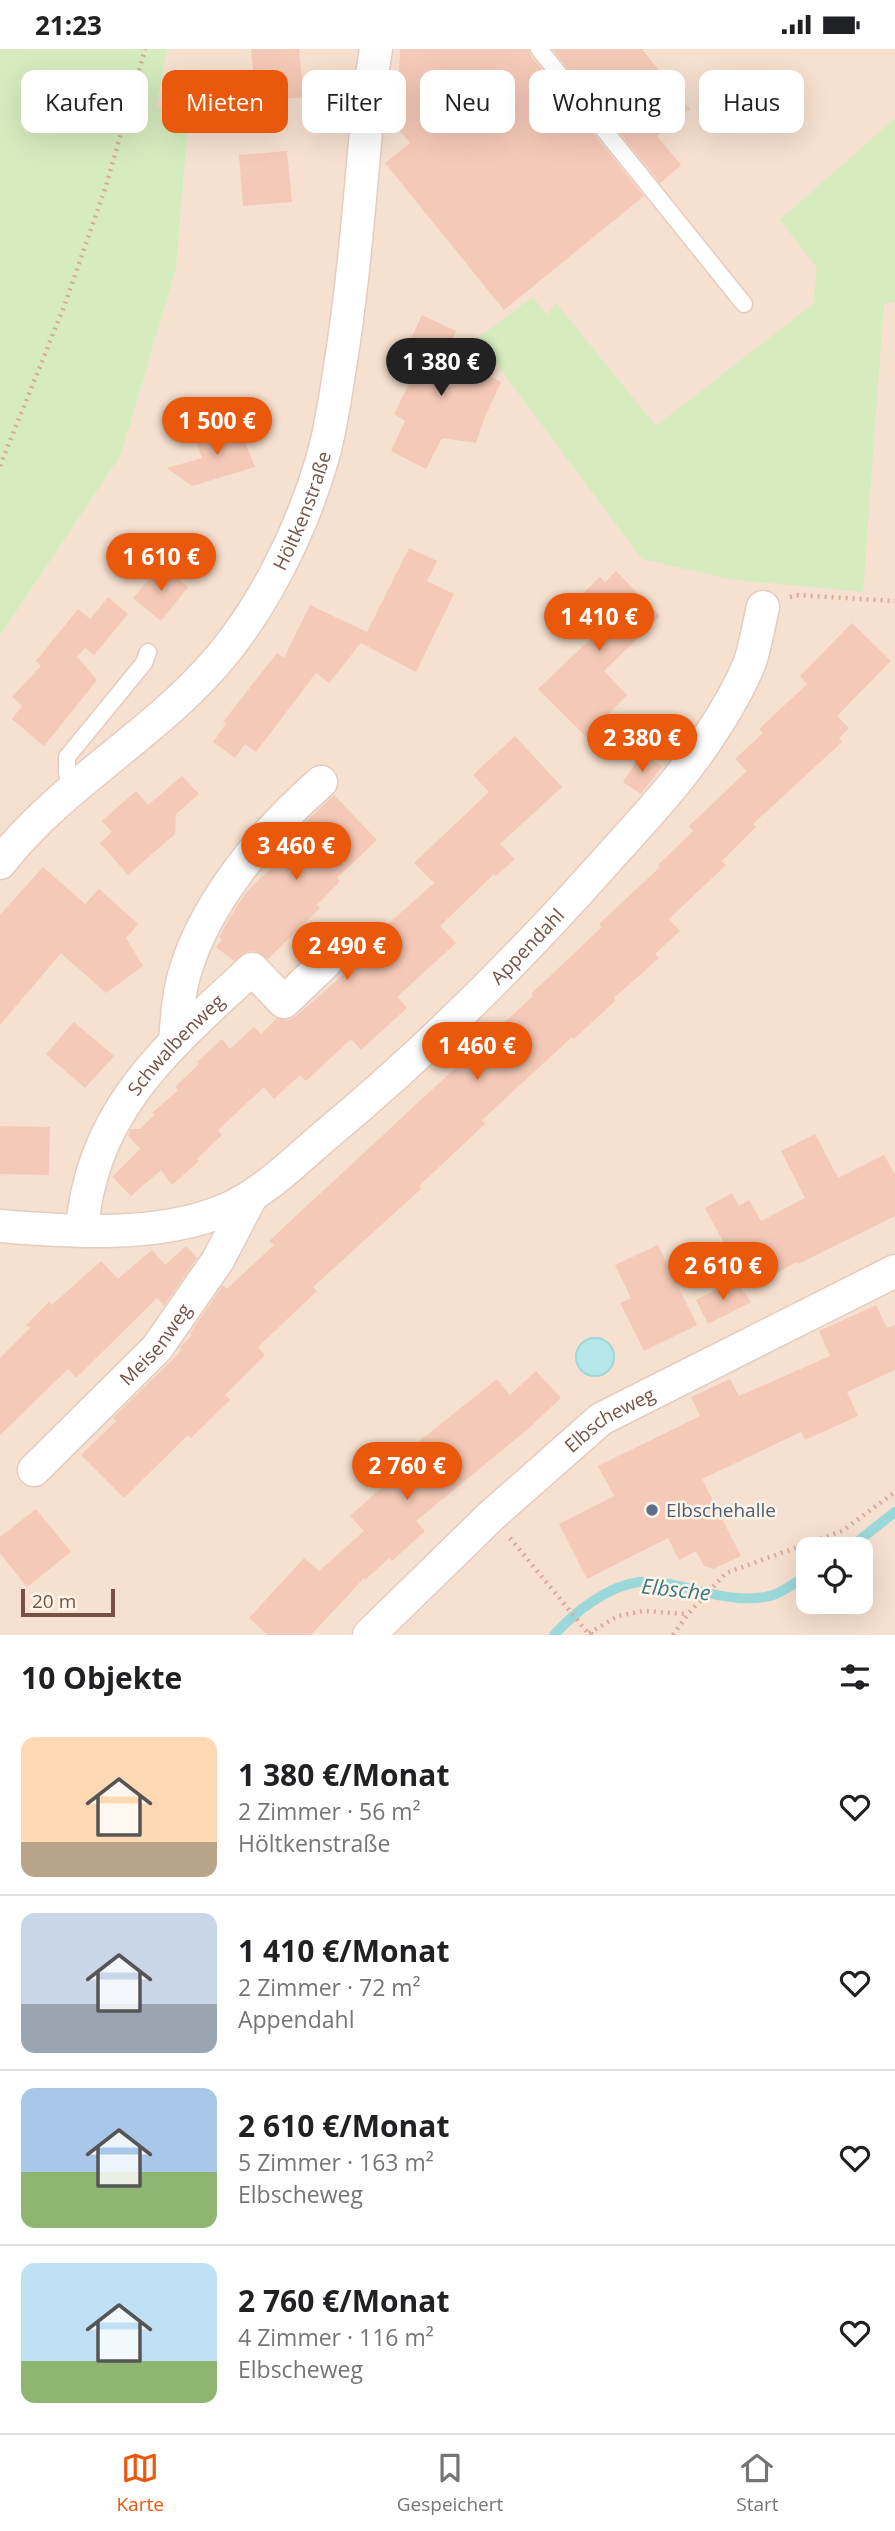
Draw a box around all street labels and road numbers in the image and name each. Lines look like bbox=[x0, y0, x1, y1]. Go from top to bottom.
street label: Höltkenstraße bbox=[267, 448, 337, 575]
street label: Appendahl bbox=[484, 903, 570, 990]
street label: Schwalbenweg bbox=[121, 988, 230, 1101]
street label: Meisenweg bbox=[114, 1298, 197, 1391]
street label: Elbscheweg bbox=[559, 1381, 659, 1458]

